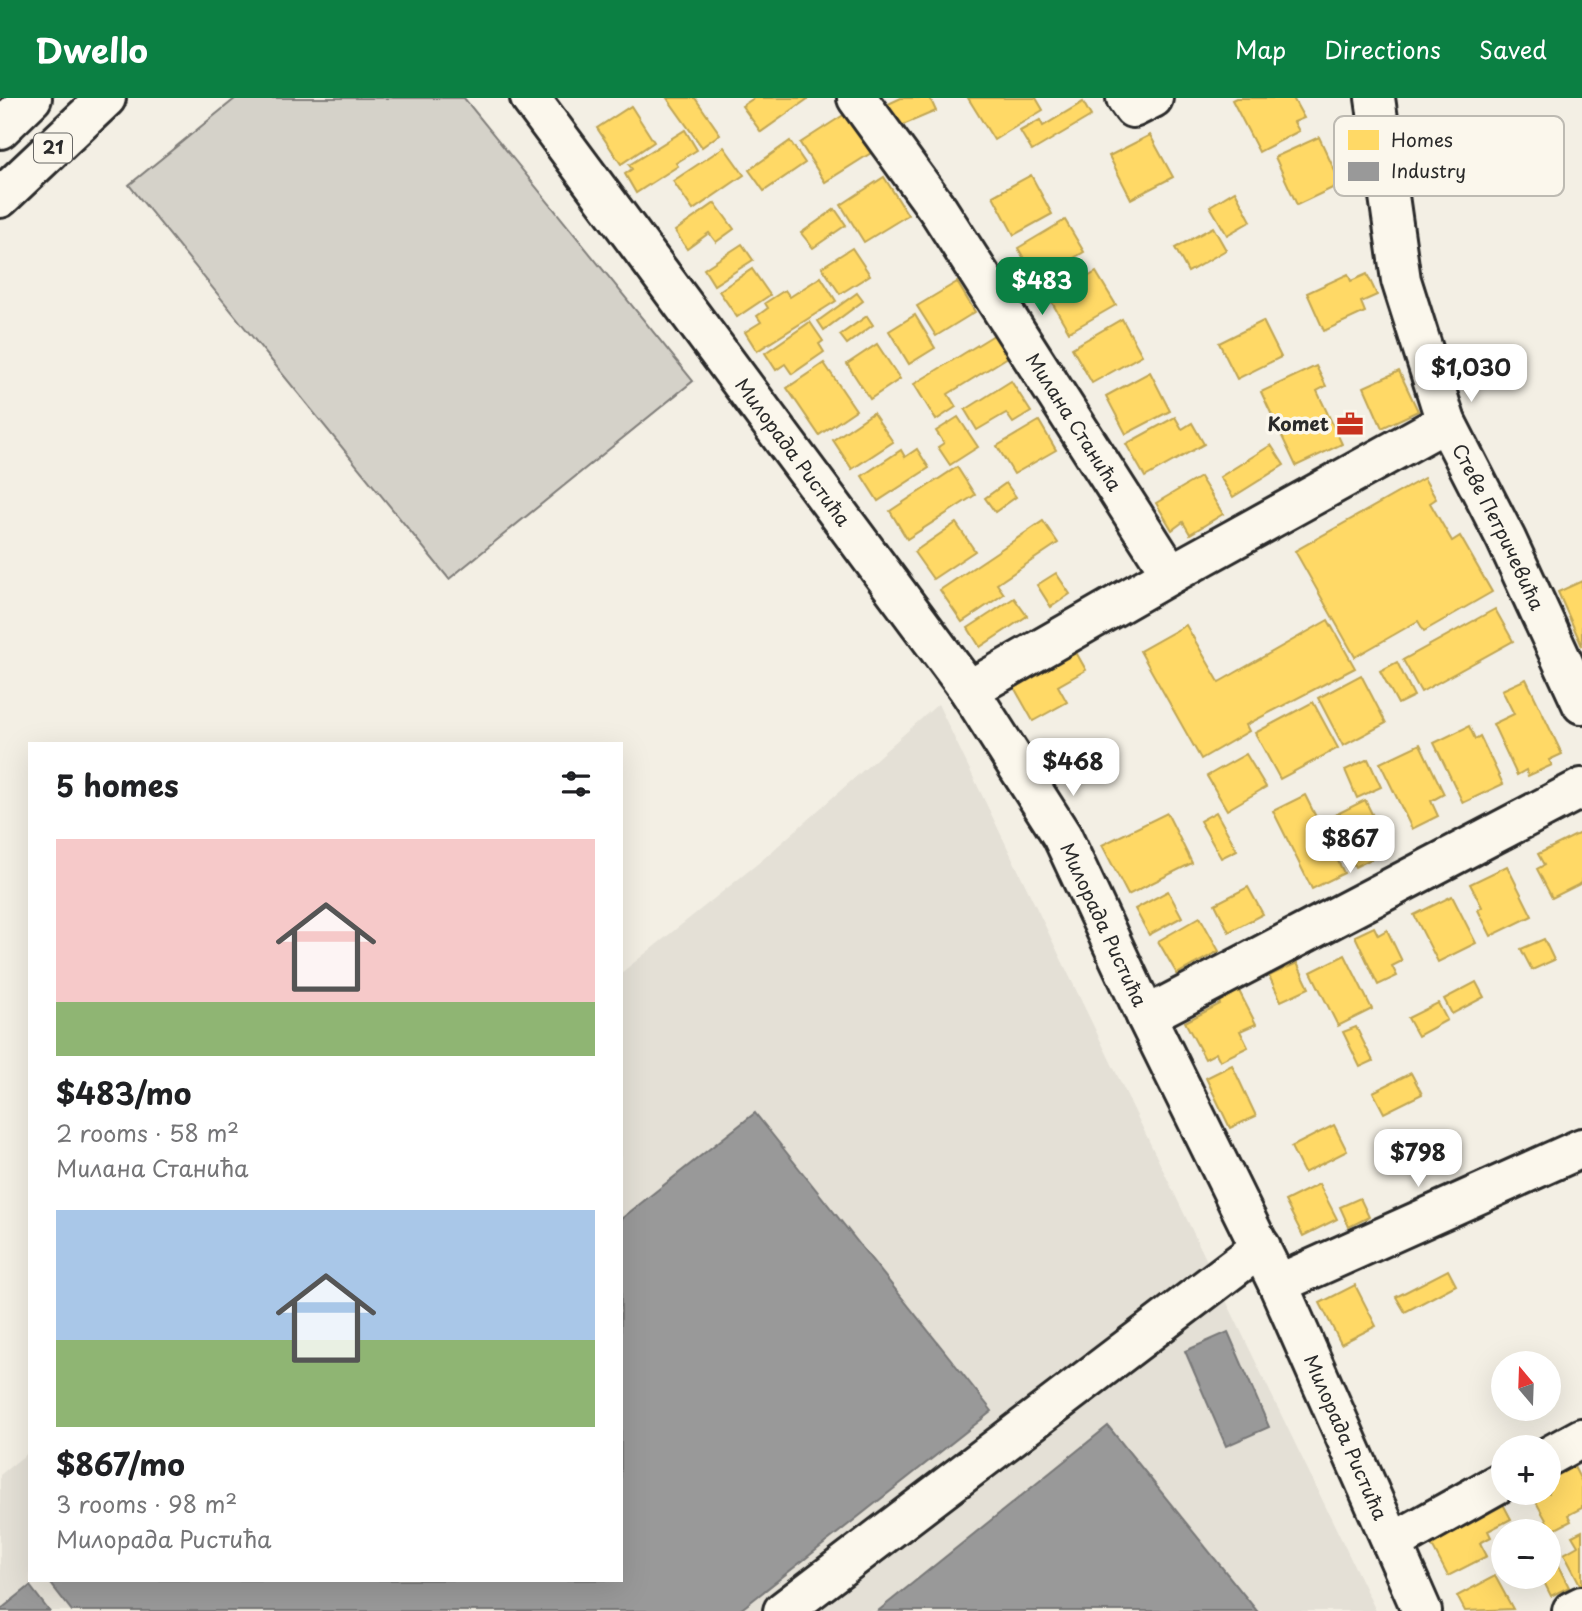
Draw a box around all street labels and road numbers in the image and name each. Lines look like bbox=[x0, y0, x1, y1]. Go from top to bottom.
road number: 21 bbox=[34, 134, 72, 162]
street label: Милана Станића bbox=[1020, 347, 1129, 496]
street label: Милорада Ристића bbox=[729, 372, 858, 532]
street label: Стеве Петричевића bbox=[1446, 438, 1552, 614]
street label: Милорада Ристића bbox=[1054, 838, 1155, 1011]
street label: Милорада Ристића bbox=[1298, 1350, 1395, 1524]

